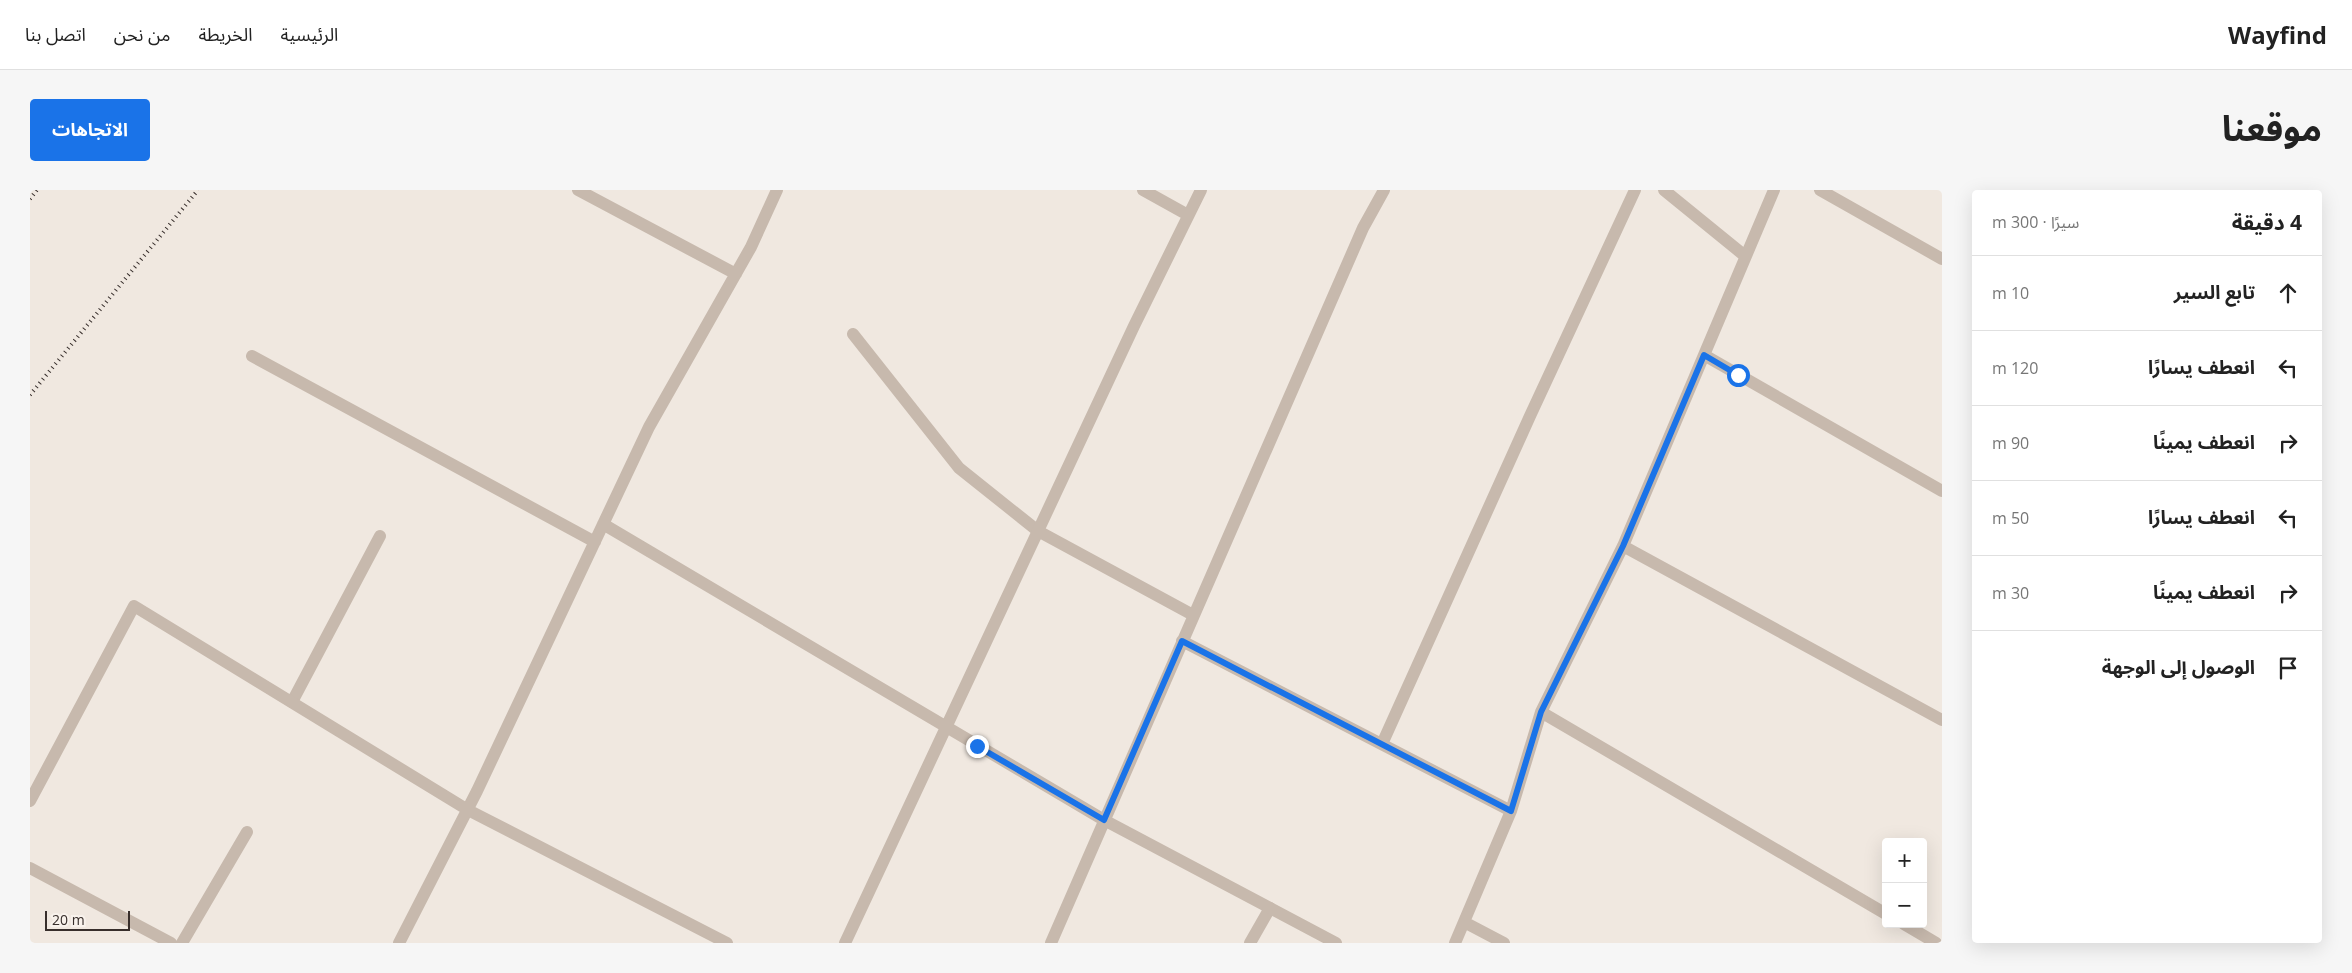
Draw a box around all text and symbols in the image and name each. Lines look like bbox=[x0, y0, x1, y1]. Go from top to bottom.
text: Wayfind bbox=[2228, 18, 2327, 51]
text: اتصل بنا bbox=[25, 22, 86, 46]
text: من نحن bbox=[114, 22, 171, 46]
text: الخريطة bbox=[199, 22, 252, 46]
text: الرئيسية bbox=[280, 22, 338, 46]
button: الاتجاهات bbox=[30, 99, 150, 161]
text: موقعنا bbox=[2222, 104, 2322, 151]
text: 4 دقيقة bbox=[2232, 208, 2302, 236]
text: سيرًا · 300 m bbox=[1992, 211, 2079, 233]
text: تابع السير bbox=[2174, 279, 2255, 305]
icon: ahead bbox=[2274, 279, 2302, 307]
text: 10 m bbox=[1992, 282, 2029, 304]
text: انعطف يسارًا bbox=[2148, 354, 2255, 380]
icon: left bbox=[2274, 354, 2302, 382]
text: 120 m bbox=[1992, 357, 2038, 379]
route start bbox=[1727, 364, 1750, 387]
text: انعطف يمينًا bbox=[2153, 429, 2255, 455]
icon: right bbox=[2274, 429, 2302, 457]
text: 90 m bbox=[1992, 432, 2029, 454]
text: انعطف يسارًا bbox=[2148, 504, 2255, 530]
icon: left bbox=[2274, 504, 2302, 532]
text: 50 m bbox=[1992, 507, 2029, 529]
text: انعطف يمينًا bbox=[2153, 579, 2255, 605]
icon: right bbox=[2274, 579, 2302, 607]
text: 30 m bbox=[1992, 582, 2029, 604]
text: الوصول إلى الوجهة bbox=[2102, 654, 2255, 680]
icon: arrive bbox=[2274, 654, 2302, 682]
route end bbox=[966, 735, 989, 758]
map controls bbox=[1882, 838, 1927, 928]
button: + bbox=[1882, 838, 1927, 883]
button: − bbox=[1882, 883, 1927, 928]
scale bar bbox=[45, 908, 130, 931]
text: 20 m bbox=[52, 910, 85, 929]

